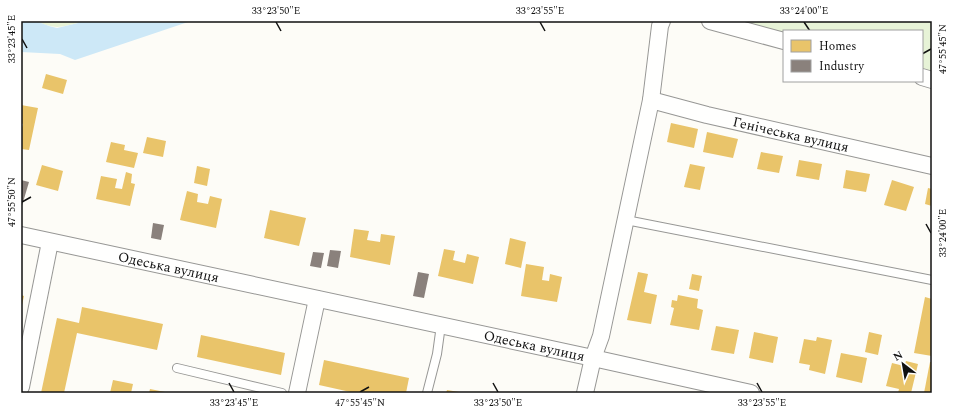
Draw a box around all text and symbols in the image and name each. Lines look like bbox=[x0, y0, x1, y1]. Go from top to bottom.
text: 33°23'50"E bbox=[252, 3, 300, 19]
text: 33°23'55"E bbox=[516, 3, 564, 19]
text: 33°24'00"E bbox=[780, 3, 828, 19]
text: 33°23'45"E bbox=[4, 15, 20, 63]
text: 47°55'45"N bbox=[935, 24, 951, 74]
legend bbox=[783, 30, 923, 82]
text: Homes bbox=[819, 37, 857, 56]
text: Industry bbox=[819, 57, 865, 76]
street label: Генічеська вулиця bbox=[731, 111, 851, 157]
text: 47°55'50"N bbox=[4, 177, 20, 227]
text: 33°24'00"E bbox=[935, 209, 951, 257]
street label: Одеська вулиця bbox=[116, 246, 221, 288]
street label: Одеська вулиця bbox=[482, 324, 587, 366]
north arrow bbox=[883, 344, 923, 384]
text: N bbox=[890, 346, 906, 365]
text: 33°23'45"E bbox=[210, 395, 258, 411]
text: 47°55'45"N bbox=[335, 395, 385, 411]
text: 33°23'50"E bbox=[474, 395, 522, 411]
text: 33°23'55"E bbox=[738, 395, 786, 411]

